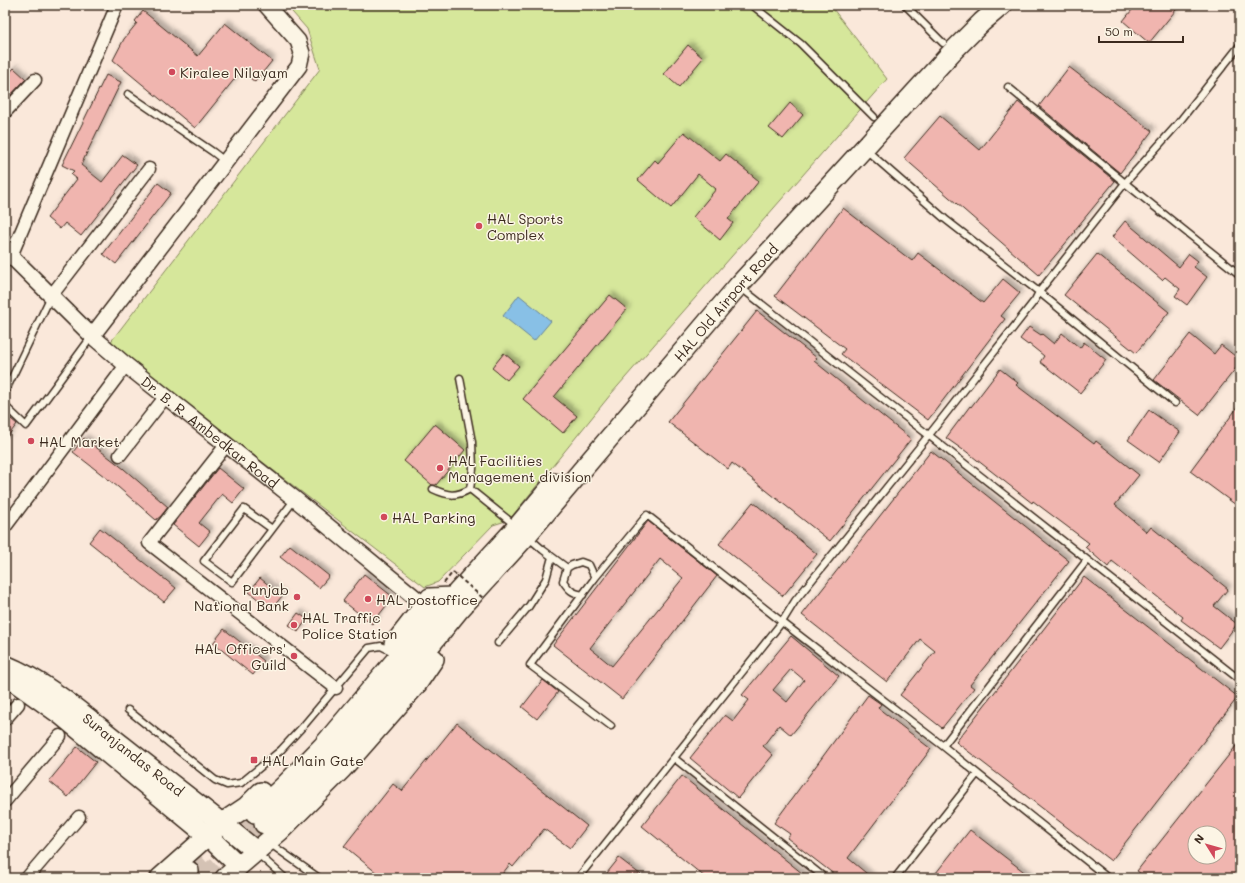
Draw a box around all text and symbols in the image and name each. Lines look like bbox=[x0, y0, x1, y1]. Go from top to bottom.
scale bar bbox=[1099, 18, 1183, 44]
text: 50 m bbox=[1105, 23, 1133, 39]
place label: Kiralee Nilayam bbox=[180, 63, 288, 82]
marker: Kiralee Nilayam bbox=[167, 67, 177, 77]
place label: HAL Sports Complex bbox=[487, 209, 563, 244]
marker: HAL Sports Complex bbox=[474, 221, 484, 231]
street label: HAL Old Airport Road bbox=[669, 239, 782, 365]
street label: Dr. B. R. Ambedkar Road bbox=[138, 371, 283, 492]
place label: HAL Market bbox=[39, 432, 120, 451]
marker: HAL Market bbox=[26, 436, 36, 446]
place label: HAL Facilities Management division bbox=[448, 451, 591, 486]
marker: HAL Facilities Management division bbox=[435, 463, 445, 473]
place label: HAL Parking bbox=[392, 508, 475, 527]
marker: HAL Parking bbox=[379, 512, 389, 522]
place label: Punjab National Bank bbox=[194, 580, 289, 615]
place label: HAL postoffice bbox=[376, 590, 478, 609]
marker: Punjab National Bank bbox=[292, 592, 302, 602]
marker: HAL postoffice bbox=[363, 594, 373, 604]
place label: HAL Traffic Police Station bbox=[302, 608, 397, 643]
marker: HAL Traffic Police Station bbox=[289, 620, 299, 630]
place label: HAL Officers' Guild bbox=[194, 639, 286, 674]
marker: HAL Officers' Guild bbox=[289, 651, 299, 661]
street label: Suranjandas Road bbox=[79, 708, 188, 800]
place label: HAL Main Gate bbox=[262, 751, 364, 770]
marker: HAL Main Gate bbox=[249, 755, 259, 765]
north arrow bbox=[1187, 825, 1227, 865]
text: N bbox=[1190, 831, 1207, 847]

